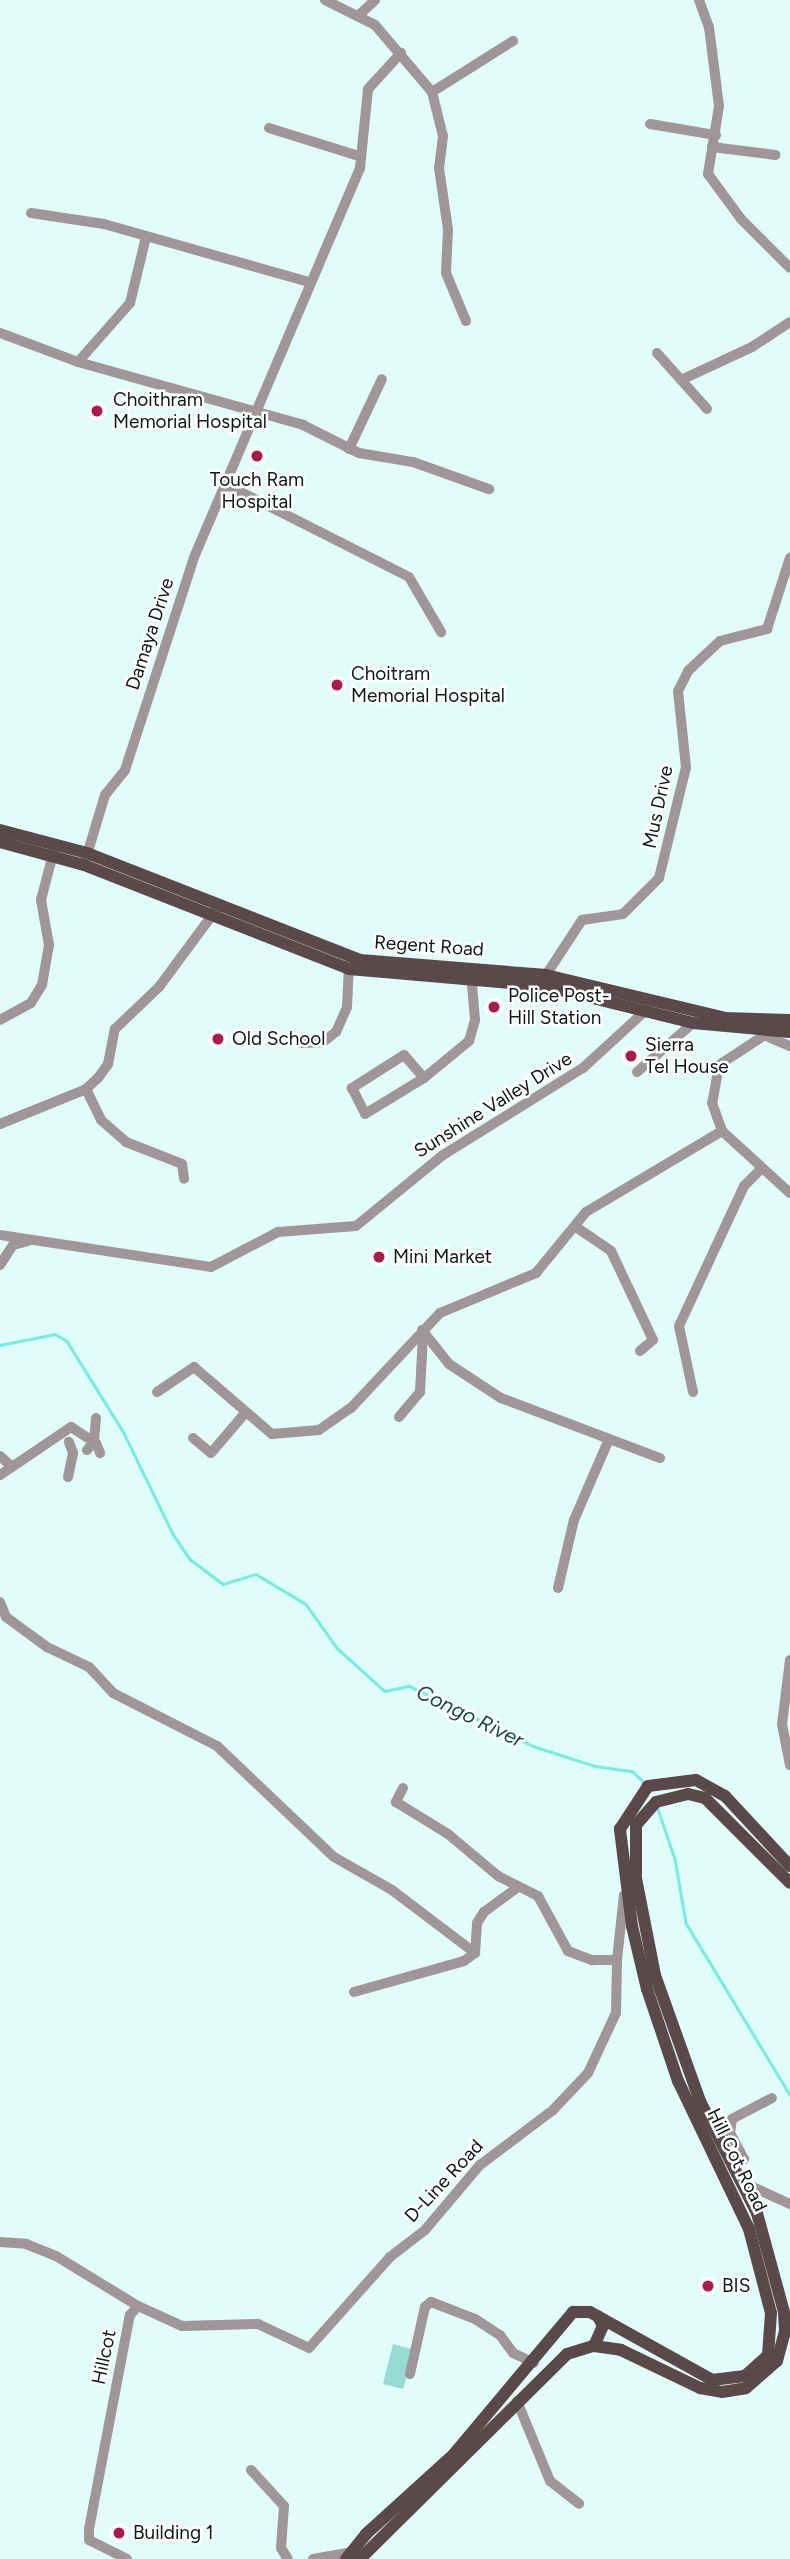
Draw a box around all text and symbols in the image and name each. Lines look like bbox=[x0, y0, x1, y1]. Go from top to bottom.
place label: Choithram Memorial Hospital bbox=[113, 389, 267, 433]
marker: Choithram Memorial Hospital bbox=[87, 401, 107, 421]
marker: Touch Ram Hospital bbox=[247, 446, 267, 466]
place label: Touch Ram Hospital bbox=[210, 469, 304, 513]
street label: Damaya Drive bbox=[121, 575, 179, 693]
place label: Choitram Memorial Hospital bbox=[351, 663, 505, 707]
marker: Choitram Memorial Hospital bbox=[329, 677, 345, 693]
street label: Mus Drive bbox=[638, 763, 678, 851]
street label: Regent Road bbox=[373, 931, 485, 961]
place label: Police Post- Hill Station bbox=[508, 985, 610, 1029]
marker: Police Post- Hill Station bbox=[486, 999, 502, 1015]
place label: Old School bbox=[232, 1028, 326, 1050]
marker: Old School bbox=[210, 1031, 226, 1047]
place label: Sierra Tel House bbox=[645, 1034, 729, 1078]
street label: Sunshine Valley Drive bbox=[410, 1047, 576, 1163]
marker: Sierra Tel House bbox=[623, 1048, 639, 1064]
place label: Mini Market bbox=[393, 1246, 492, 1268]
marker: Mini Market bbox=[371, 1249, 387, 1265]
water label: Congo River bbox=[412, 1679, 528, 1753]
street label: Hill Cot Road bbox=[702, 2105, 772, 2215]
street label: D-Line Road bbox=[400, 2135, 488, 2227]
place label: BIS bbox=[722, 2275, 750, 2297]
marker: BIS bbox=[700, 2278, 716, 2294]
street label: Hillcot bbox=[87, 2327, 121, 2387]
place label: Building 1 bbox=[133, 2522, 214, 2544]
marker: Building 1 bbox=[111, 2525, 127, 2541]

